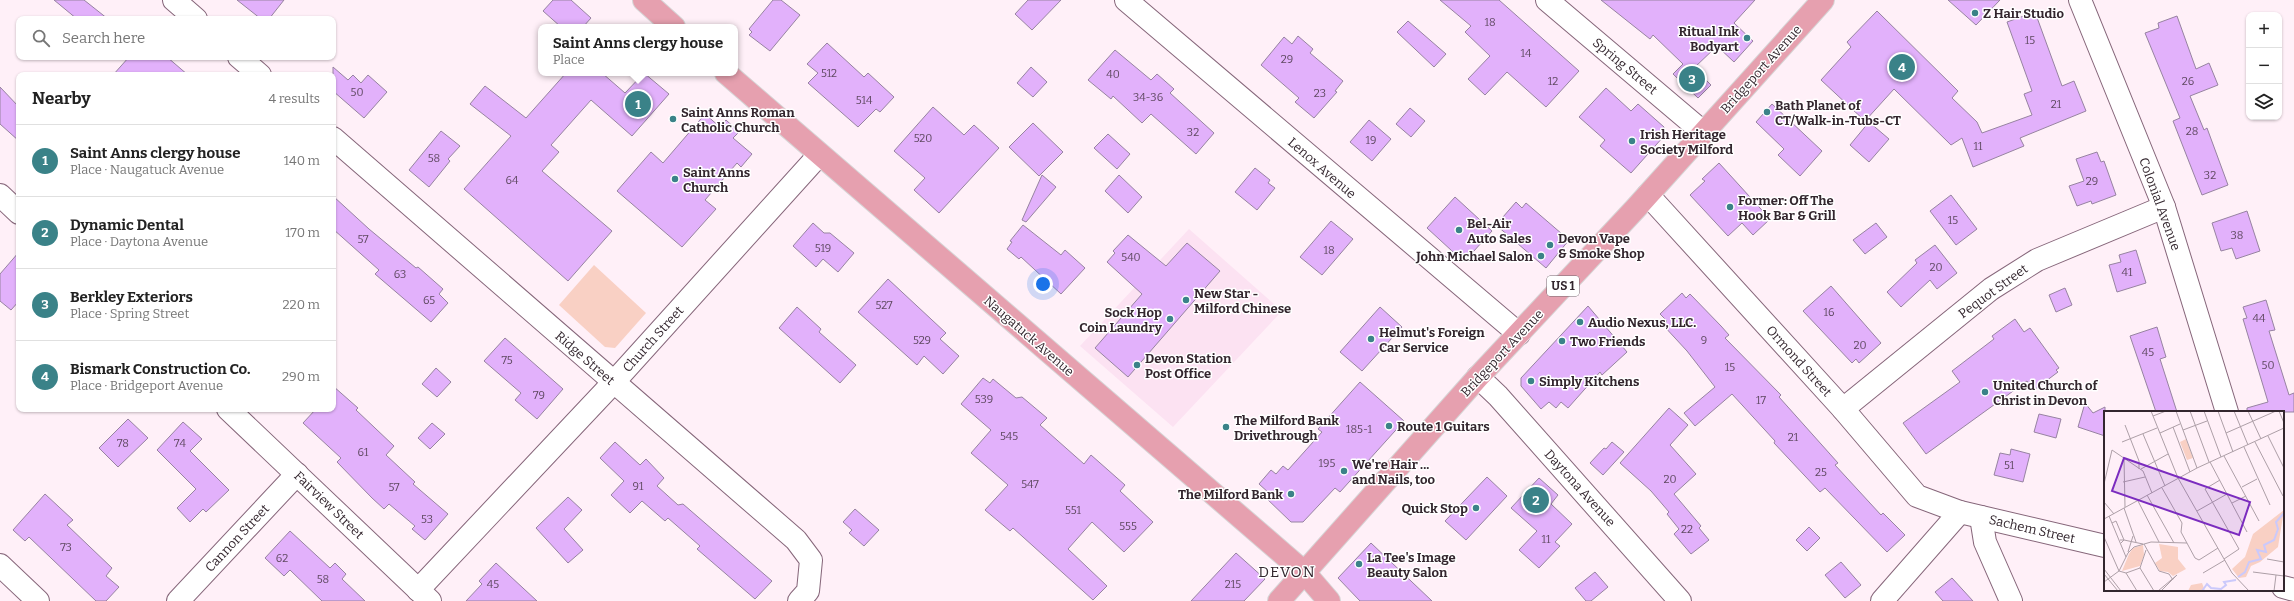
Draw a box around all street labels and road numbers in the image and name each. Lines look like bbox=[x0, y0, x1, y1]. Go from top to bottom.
street label: Bridgeport Avenue bbox=[1717, 22, 1805, 116]
street label: Spring Street bbox=[1590, 35, 1660, 97]
street label: Lenox Avenue bbox=[1285, 134, 1359, 202]
street label: Colonial Avenue bbox=[2136, 155, 2184, 253]
street label: Pequot Street bbox=[1956, 261, 2031, 321]
road number: US 1 bbox=[1547, 276, 1579, 296]
street label: Naugatuck Avenue bbox=[981, 293, 1077, 379]
street label: Church Street bbox=[620, 303, 687, 375]
street label: Bridgeport Avenue bbox=[1458, 306, 1546, 400]
street label: Ormond Street bbox=[1763, 322, 1835, 400]
street label: Ridge Street bbox=[552, 328, 618, 388]
street label: Daytona Avenue bbox=[1541, 446, 1619, 530]
street label: Fairview Street bbox=[291, 468, 367, 542]
street label: Cannon Street bbox=[202, 501, 272, 575]
street label: Sachem Street bbox=[1987, 512, 2077, 546]

